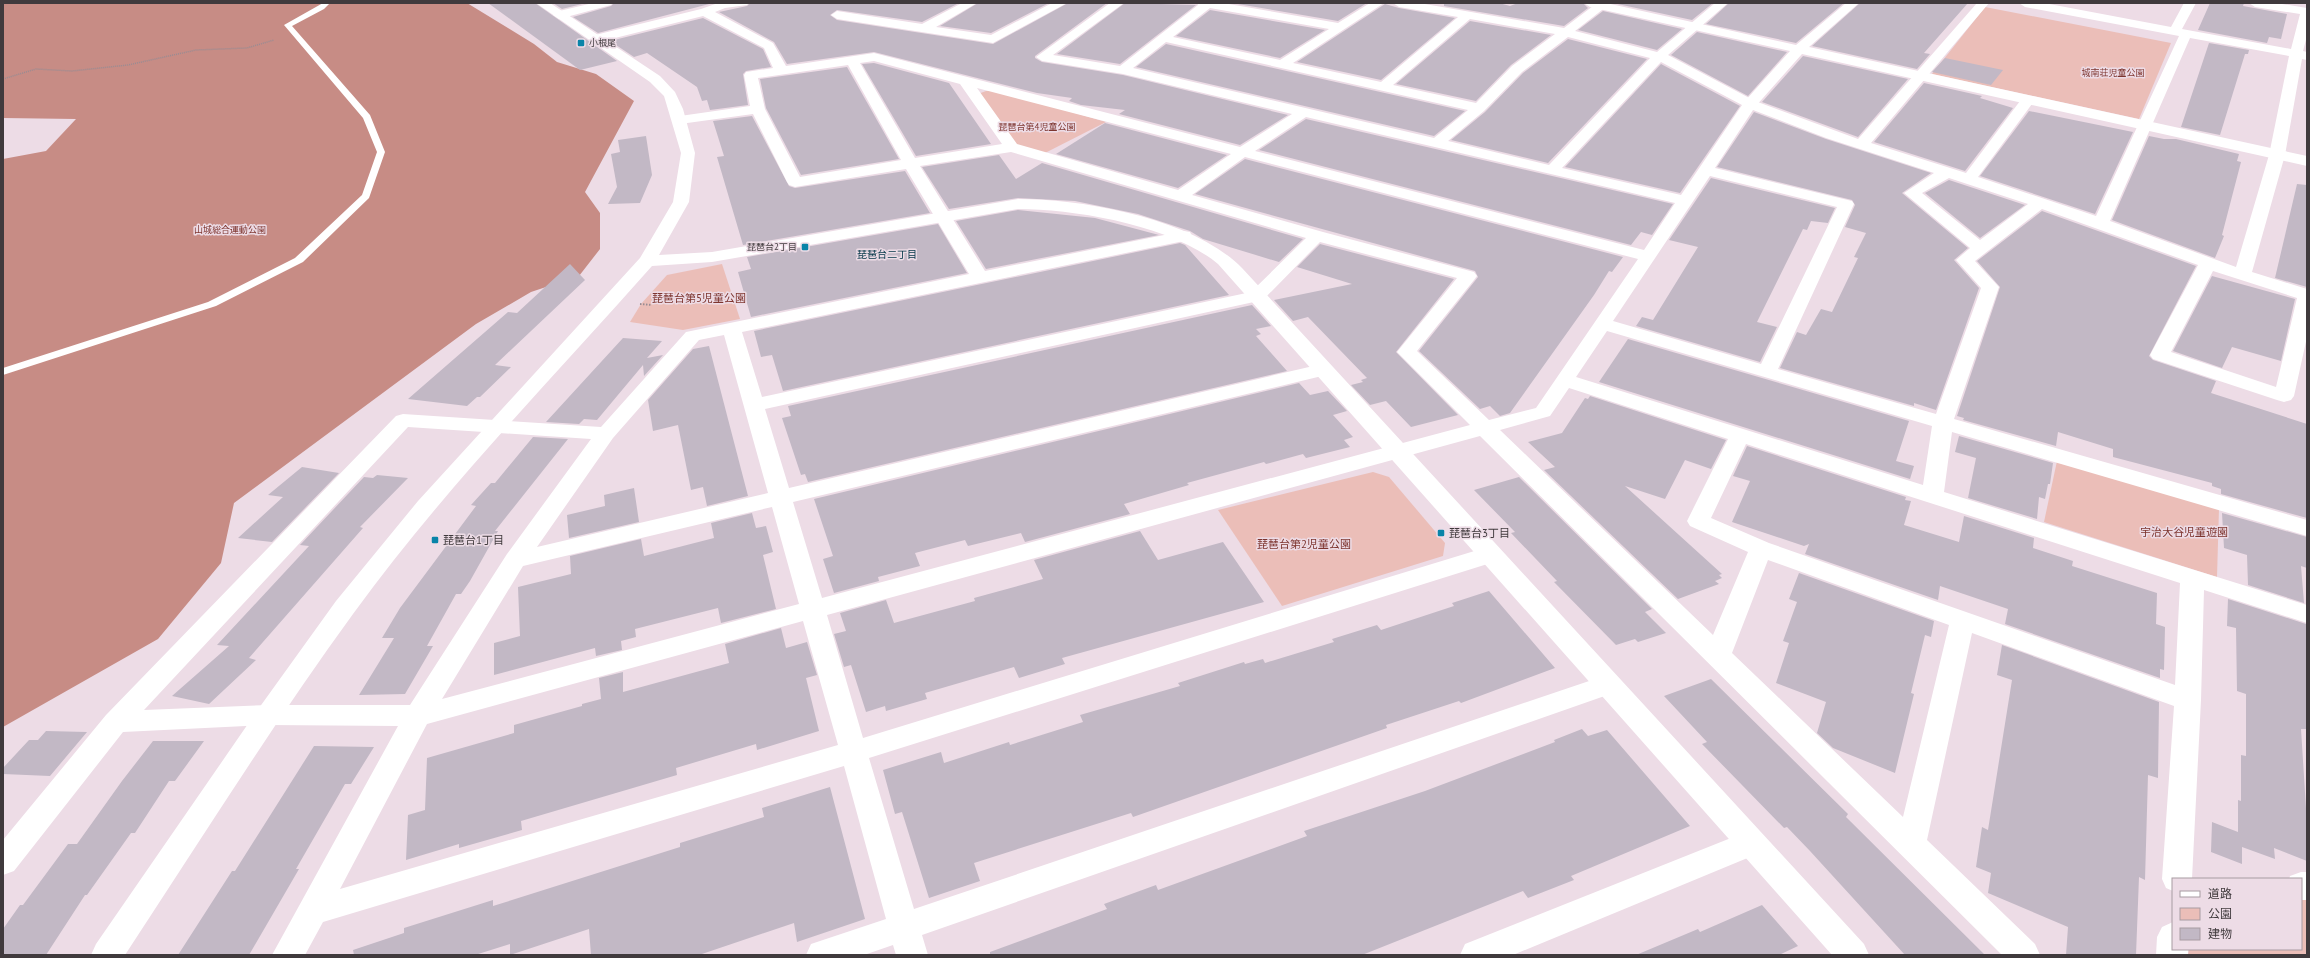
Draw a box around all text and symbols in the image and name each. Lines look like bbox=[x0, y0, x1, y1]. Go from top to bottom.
place label: 小根尾 bbox=[589, 37, 616, 48]
marker: 小根尾 bbox=[576, 38, 586, 48]
park label: 城南荘児童公園 bbox=[2081, 67, 2145, 78]
park label: 琵琶台第4児童公園 bbox=[999, 121, 1075, 132]
park label: 山城総合運動公園 bbox=[194, 224, 266, 235]
place label: 琵琶台2丁目 bbox=[747, 241, 797, 252]
marker: 琵琶台2丁目 bbox=[800, 242, 810, 252]
district label: 琵琶台二丁目 bbox=[857, 248, 917, 261]
park label: 琵琶台第5児童公園 bbox=[652, 291, 746, 305]
park label: 宇治大谷児童遊園 bbox=[2140, 525, 2228, 539]
place label: 琵琶台3丁目 bbox=[1449, 526, 1510, 540]
marker: 琵琶台3丁目 bbox=[1436, 528, 1446, 538]
place label: 琵琶台1丁目 bbox=[443, 533, 504, 547]
marker: 琵琶台1丁目 bbox=[430, 535, 440, 545]
park label: 琵琶台第2児童公園 bbox=[1257, 537, 1351, 551]
legend bbox=[2172, 878, 2302, 950]
text: 道路 bbox=[2208, 886, 2232, 901]
text: 公園 bbox=[2208, 906, 2232, 921]
text: 建物 bbox=[2208, 926, 2232, 941]

